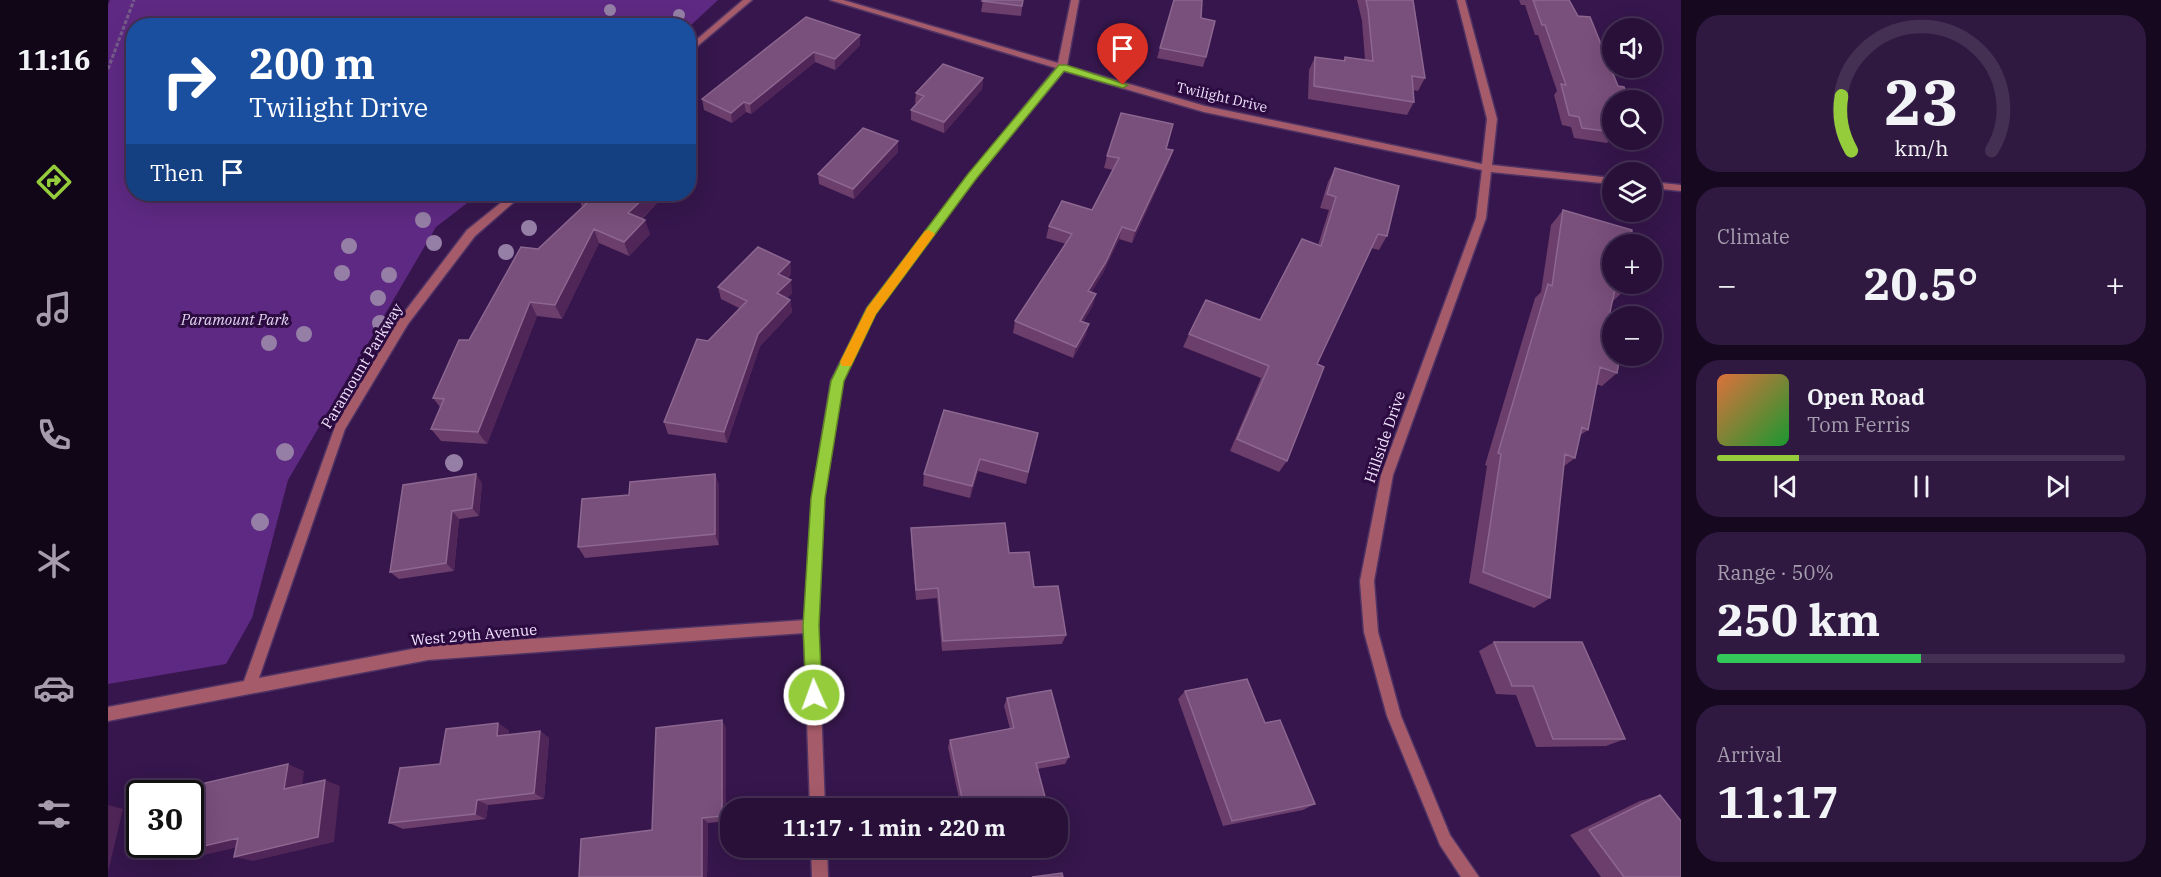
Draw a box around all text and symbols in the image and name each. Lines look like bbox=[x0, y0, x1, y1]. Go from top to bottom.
map controls bbox=[1602, 18, 1662, 366]
button: sound bbox=[1602, 18, 1662, 78]
pin bbox=[1097, 23, 1148, 85]
icon: arrive bbox=[1106, 32, 1139, 65]
text: 200 m bbox=[249, 36, 375, 91]
text: 11:16 bbox=[18, 42, 90, 77]
icon: right bbox=[150, 42, 228, 120]
text: 23 bbox=[1884, 61, 1958, 142]
street label: Twilight Drive bbox=[1175, 78, 1269, 116]
text: Twilight Drive bbox=[249, 89, 428, 124]
button: search bbox=[1602, 90, 1662, 150]
text: km/h bbox=[1894, 134, 1948, 162]
icon: arrive bbox=[216, 156, 249, 189]
text: Then bbox=[150, 158, 204, 187]
icon: directions bbox=[33, 161, 75, 203]
button: layers bbox=[1602, 162, 1662, 222]
text: Climate bbox=[1717, 223, 1790, 250]
button: + bbox=[1602, 234, 1662, 294]
text: 20.5° bbox=[1864, 254, 1978, 312]
text: − bbox=[1717, 263, 1737, 306]
text: + bbox=[2105, 263, 2125, 306]
icon: music bbox=[33, 288, 75, 330]
street label: Paramount Parkway bbox=[317, 300, 407, 432]
button: − bbox=[1602, 306, 1662, 366]
park label: Paramount Park bbox=[180, 310, 289, 329]
text: Open Road bbox=[1807, 382, 1925, 411]
street label: Hillside Drive bbox=[1360, 388, 1409, 485]
text: Tom Ferris bbox=[1807, 411, 1910, 438]
icon: phone bbox=[33, 414, 75, 456]
icon: previous bbox=[1769, 470, 1802, 503]
icon: pause bbox=[1905, 470, 1938, 503]
icon: next bbox=[2041, 470, 2074, 503]
icon: climate bbox=[33, 540, 75, 582]
text: Range · 50% bbox=[1717, 559, 1834, 586]
text: 250 km bbox=[1717, 590, 1880, 648]
street label: West 29th Avenue bbox=[410, 620, 538, 649]
position arrow bbox=[782, 663, 846, 727]
icon: car bbox=[33, 667, 75, 709]
text: Arrival bbox=[1717, 741, 1782, 768]
text: 11:17 bbox=[1717, 772, 1839, 830]
speed limit sign: 30 bbox=[126, 780, 204, 858]
icon: filters bbox=[33, 793, 75, 835]
text: 11:17 · 1 min · 220 m bbox=[782, 813, 1006, 842]

